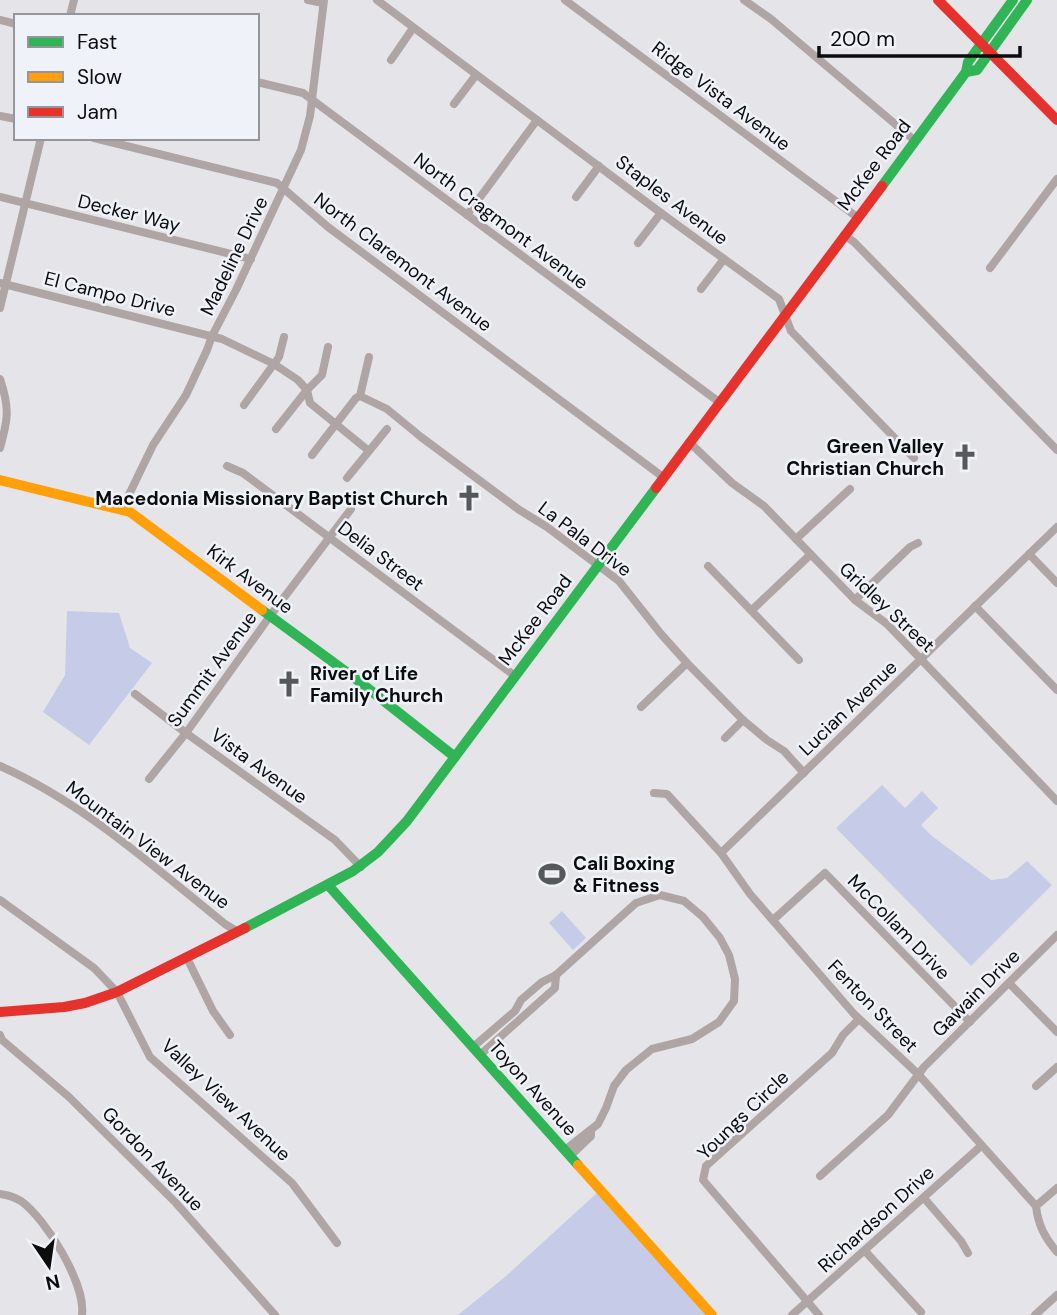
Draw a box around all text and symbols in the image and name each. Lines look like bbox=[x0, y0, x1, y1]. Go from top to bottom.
legend bbox=[14, 14, 259, 140]
scale bar bbox=[819, 14, 1020, 58]
text: 200 m bbox=[830, 25, 895, 53]
text: Fast bbox=[77, 28, 117, 56]
street label: Ridge Vista Avenue bbox=[647, 36, 795, 156]
text: Slow bbox=[77, 63, 122, 91]
text: Jam bbox=[77, 98, 118, 126]
street label: McKee Road bbox=[831, 114, 917, 216]
street label: North Cragmont Avenue bbox=[409, 147, 593, 295]
street label: Staples Avenue bbox=[611, 149, 733, 251]
street label: North Claremont Avenue bbox=[309, 187, 497, 337]
street label: Decker Way bbox=[75, 188, 183, 238]
street label: Madeline Drive bbox=[194, 192, 274, 320]
street label: El Campo Drive bbox=[42, 266, 178, 322]
place label: Green Valley Christian Church bbox=[786, 434, 945, 481]
church icon: Green Valley Christian Church bbox=[950, 442, 980, 472]
church icon: Macedonia Missionary Baptist Church bbox=[454, 483, 484, 513]
place label: Macedonia Missionary Baptist Church bbox=[95, 486, 448, 511]
street label: La Pala Drive bbox=[533, 496, 637, 582]
street label: Delia Street bbox=[333, 515, 429, 597]
street label: Kirk Avenue bbox=[202, 538, 298, 620]
street label: Gridley Street bbox=[834, 556, 940, 658]
street label: McKee Road bbox=[492, 569, 578, 671]
street label: Summit Avenue bbox=[162, 606, 262, 732]
street label: Lucian Avenue bbox=[794, 655, 902, 761]
place label: River of Life Family Church bbox=[310, 661, 443, 708]
church icon: River of Life Family Church bbox=[274, 669, 304, 699]
street label: Vista Avenue bbox=[206, 722, 312, 810]
street label: Mountain View Avenue bbox=[61, 775, 235, 915]
place label: Cali Boxing & Fitness bbox=[573, 851, 675, 898]
sports icon: Cali Boxing & Fitness bbox=[537, 859, 567, 889]
street label: McCollam Drive bbox=[842, 869, 956, 985]
street label: Gawain Drive bbox=[927, 944, 1025, 1042]
street label: Fenton Street bbox=[822, 954, 924, 1058]
street label: Valley View Avenue bbox=[156, 1033, 296, 1167]
street label: Toyon Avenue bbox=[483, 1035, 583, 1141]
street label: Youngs Circle bbox=[692, 1065, 794, 1165]
street label: Gordon Avenue bbox=[97, 1101, 209, 1217]
street label: Richardson Drive bbox=[813, 1160, 939, 1278]
north arrow bbox=[14, 1231, 84, 1301]
text: N bbox=[43, 1268, 62, 1296]

